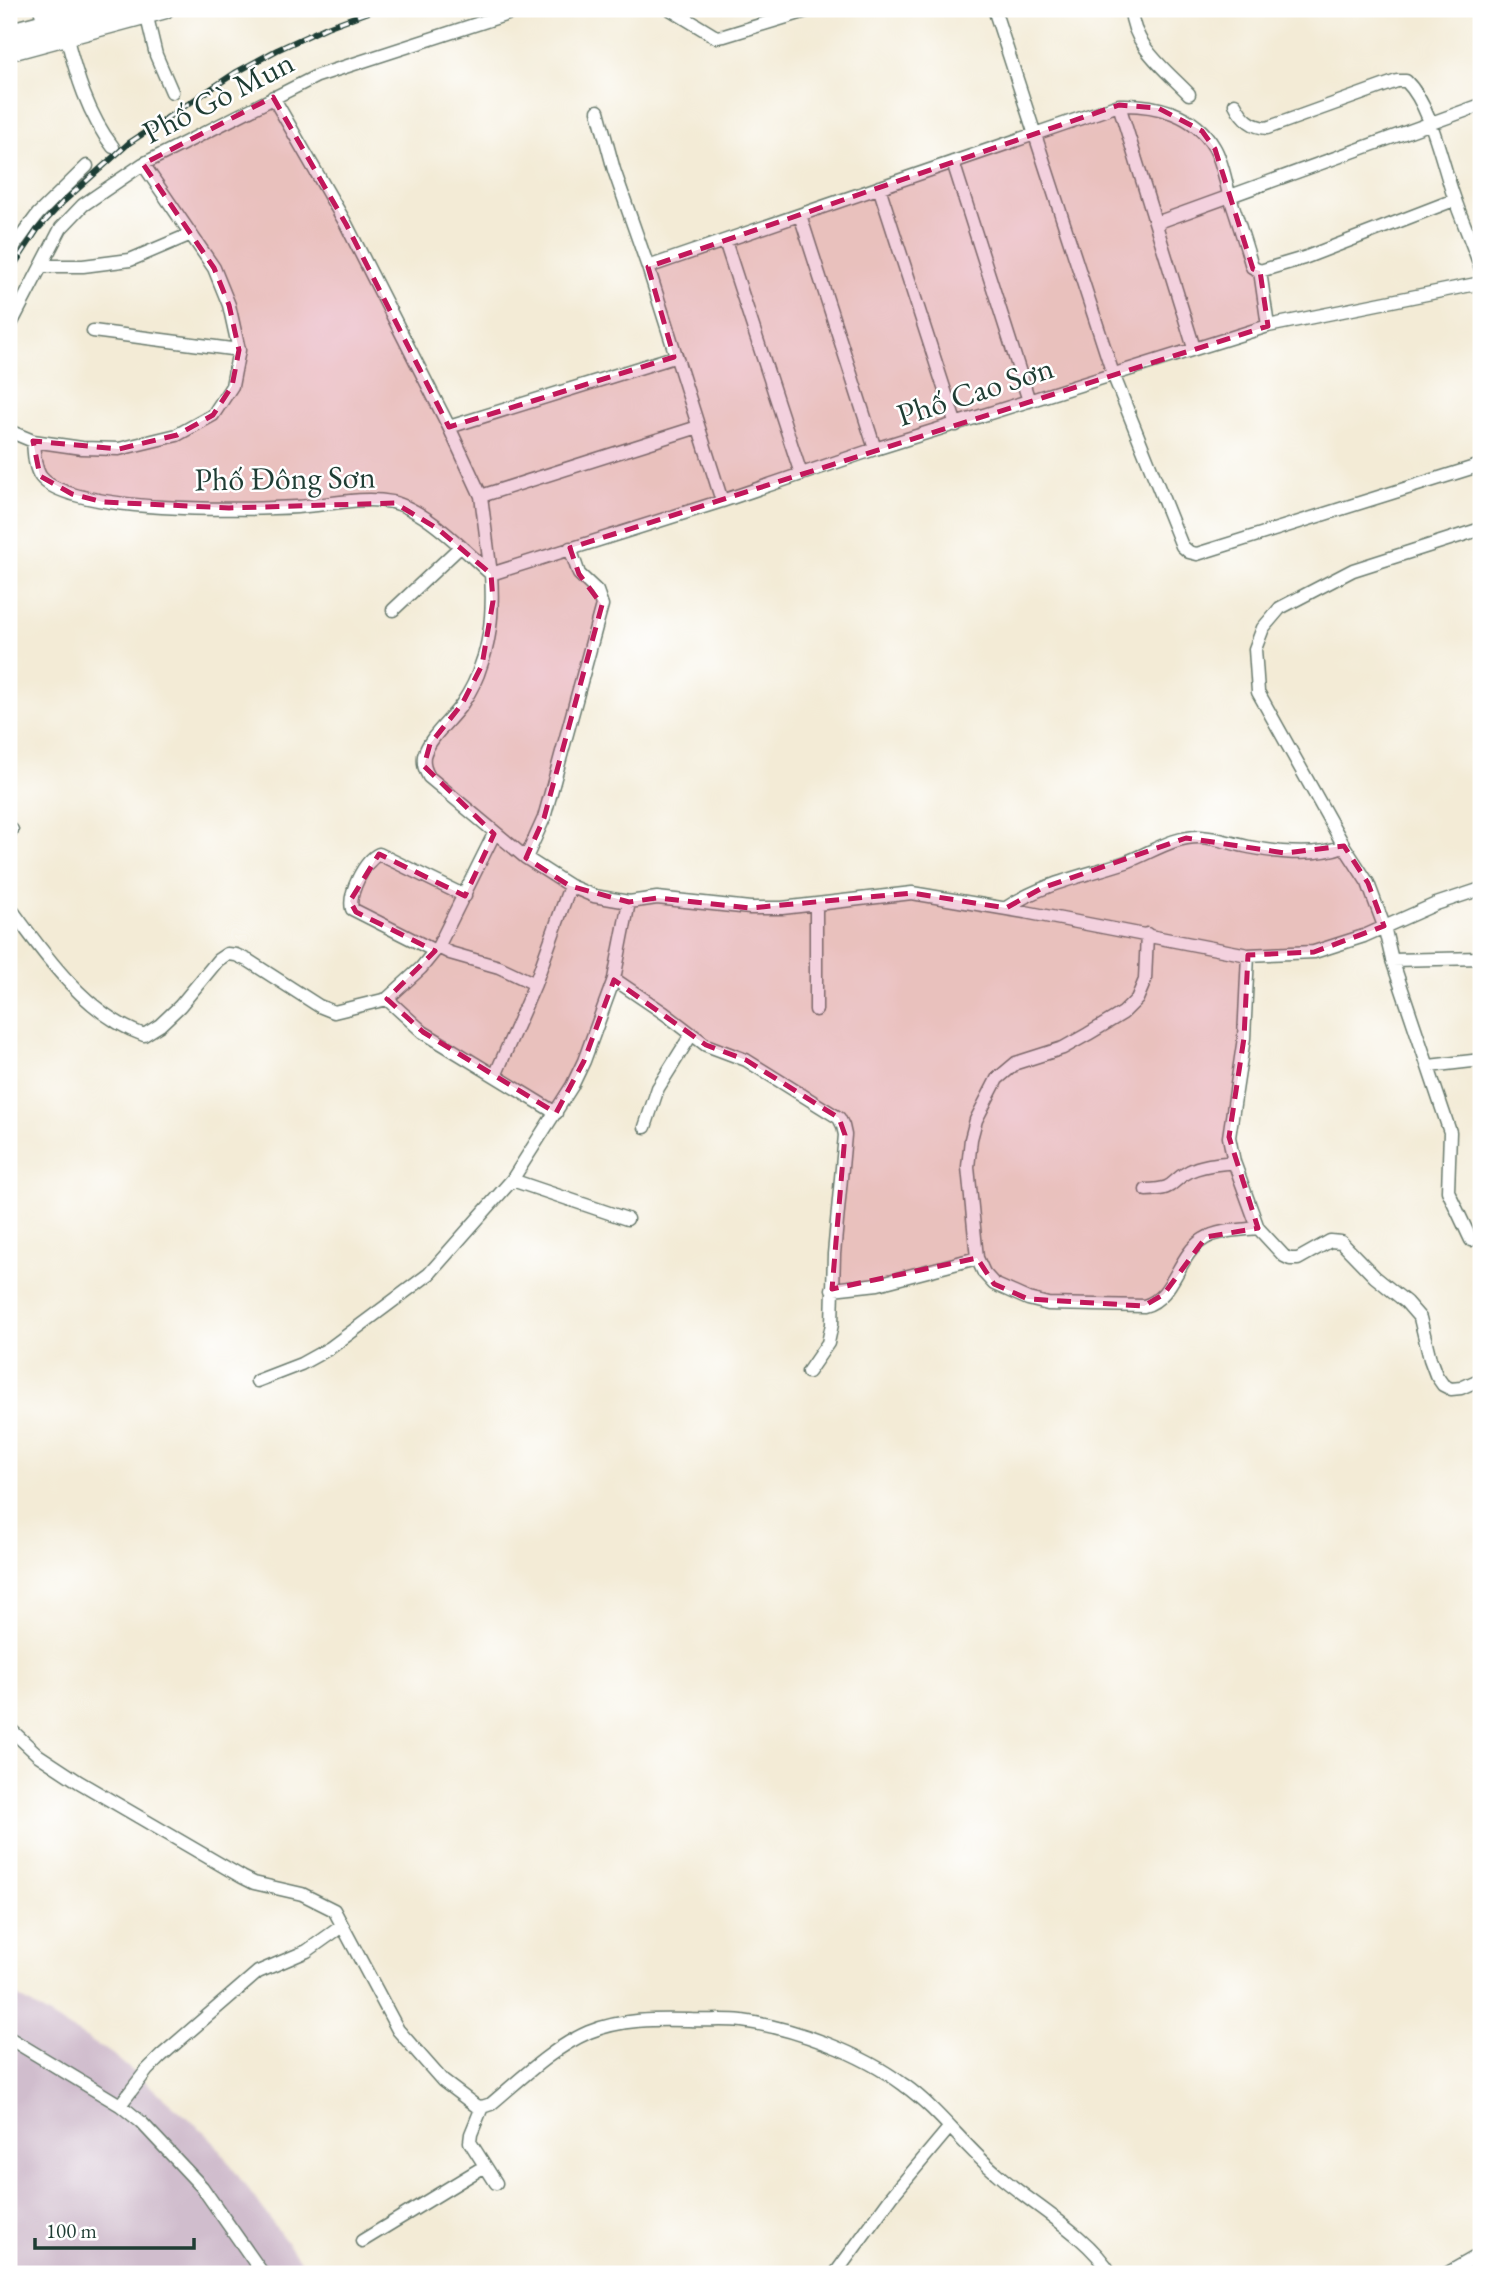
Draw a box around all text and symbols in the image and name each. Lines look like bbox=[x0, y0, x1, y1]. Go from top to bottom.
street label: Phố Gò Mun bbox=[135, 41, 301, 153]
street label: Phố Cao Sơn bbox=[891, 346, 1059, 436]
street label: Phố Đông Sơn bbox=[194, 455, 376, 501]
scale bar bbox=[35, 2206, 194, 2250]
text: 100 m bbox=[46, 2217, 97, 2244]

